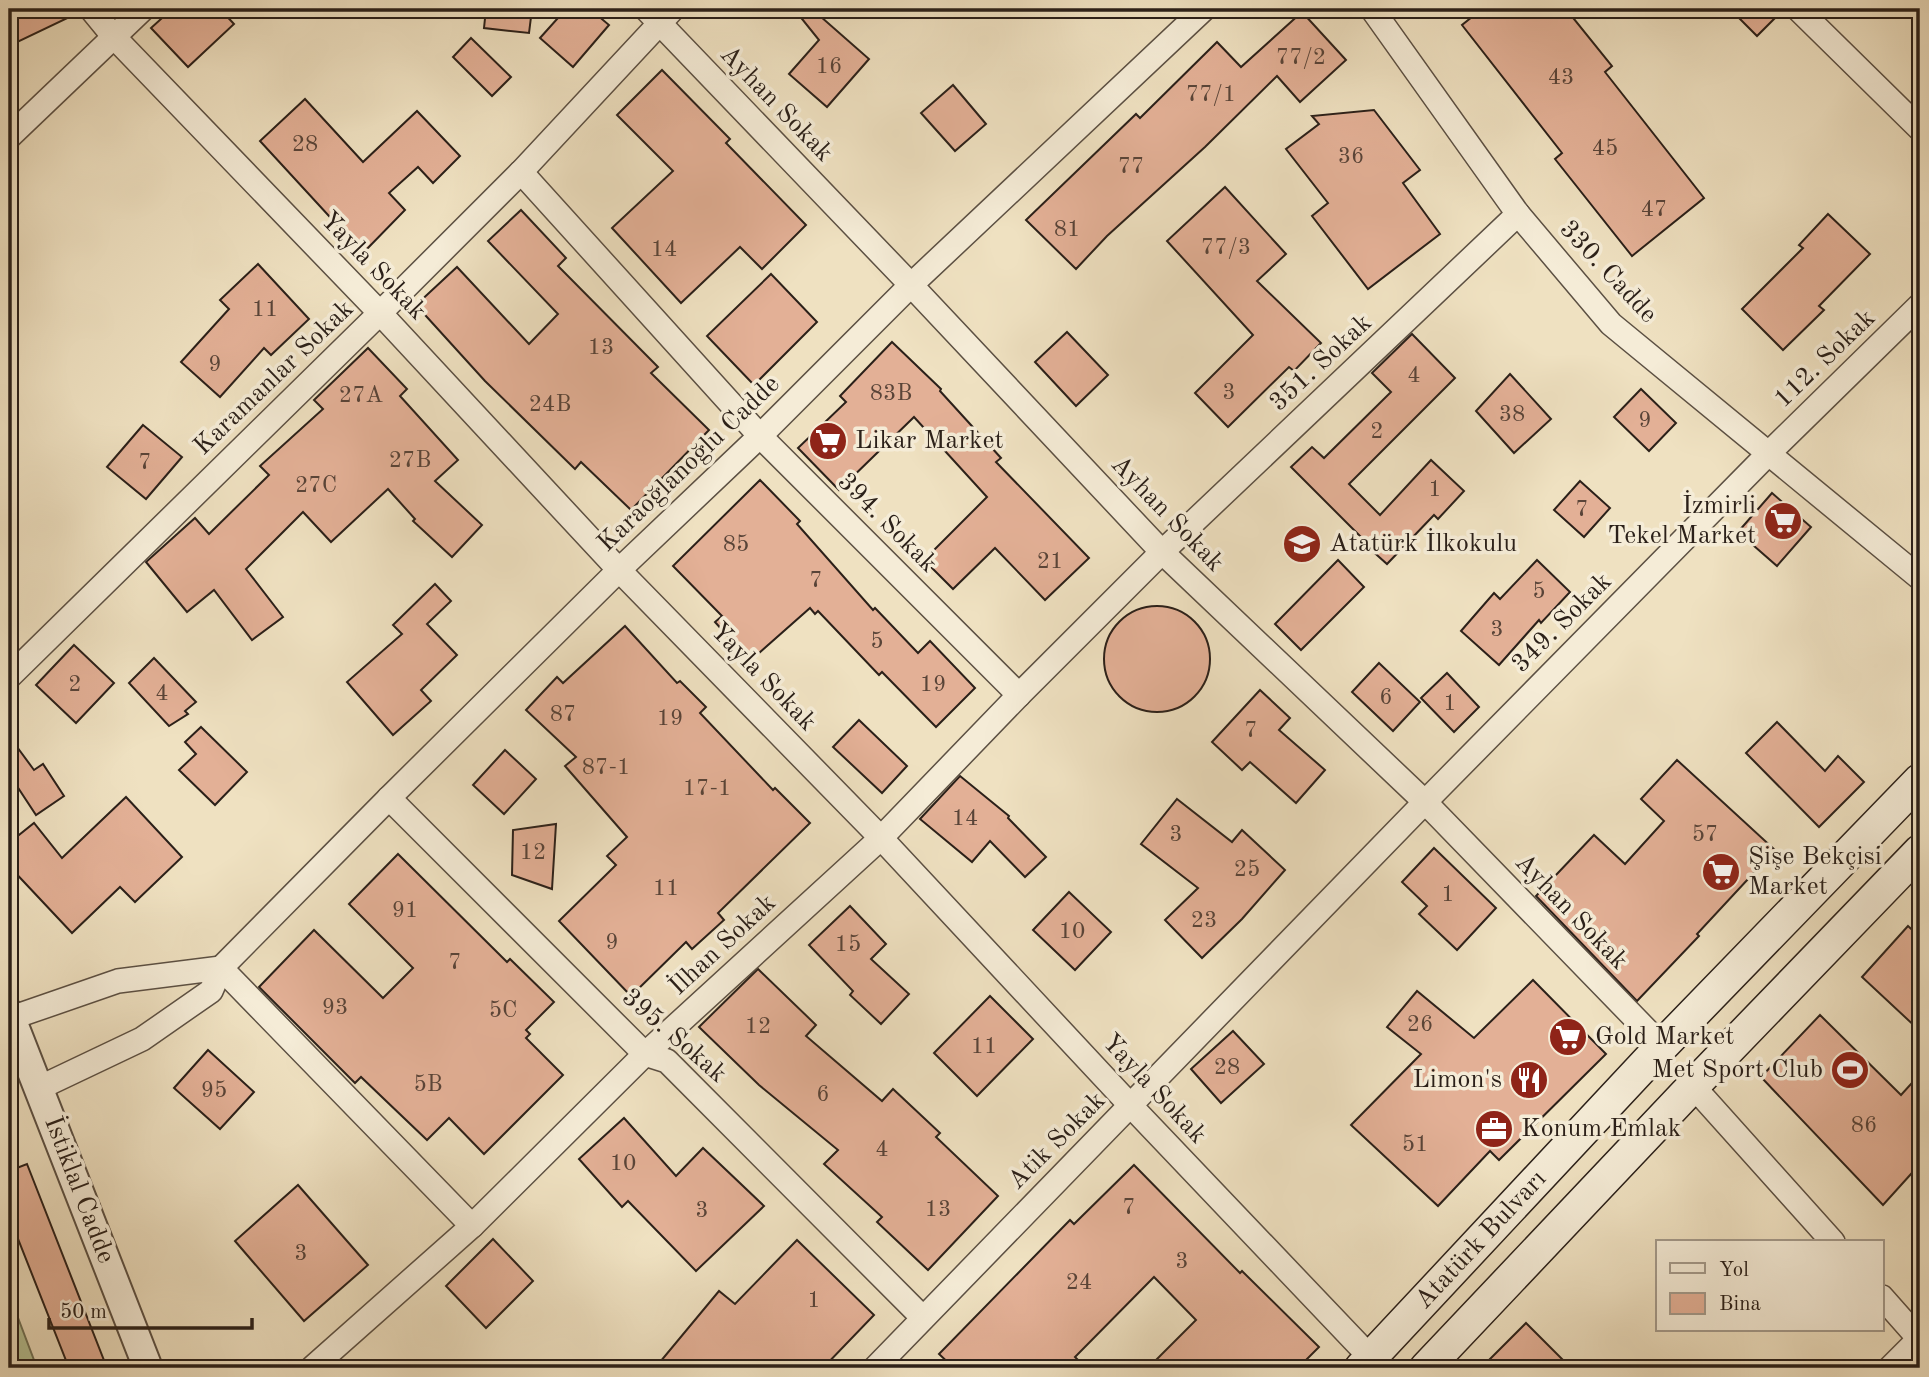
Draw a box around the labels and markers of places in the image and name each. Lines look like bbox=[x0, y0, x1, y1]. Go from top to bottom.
supermarket icon: Likar Market bbox=[807, 420, 849, 462]
place label: Likar Market bbox=[855, 428, 1004, 454]
place label: İzmirli Tekel Market bbox=[1608, 490, 1756, 549]
supermarket icon: İzmirli Tekel Market bbox=[1762, 500, 1804, 542]
school or university icon: Atatürk İlkokulu bbox=[1281, 523, 1323, 565]
place label: Atatürk İlkokulu bbox=[1329, 528, 1517, 557]
place label: Şişe Bekçisi Market bbox=[1748, 844, 1882, 900]
supermarket icon: Şişe Bekçisi Market bbox=[1700, 851, 1742, 893]
supermarket icon: Gold Market bbox=[1547, 1016, 1589, 1058]
place label: Gold Market bbox=[1595, 1024, 1734, 1050]
sports icon: Met Sport Club bbox=[1829, 1049, 1871, 1091]
place label: Met Sport Club bbox=[1652, 1057, 1823, 1083]
restaurant icon: Limon's bbox=[1508, 1059, 1550, 1101]
place label: Limon's bbox=[1412, 1067, 1502, 1093]
office icon: Konum Emlak bbox=[1473, 1108, 1515, 1150]
place label: Konum Emlak bbox=[1521, 1116, 1681, 1142]

